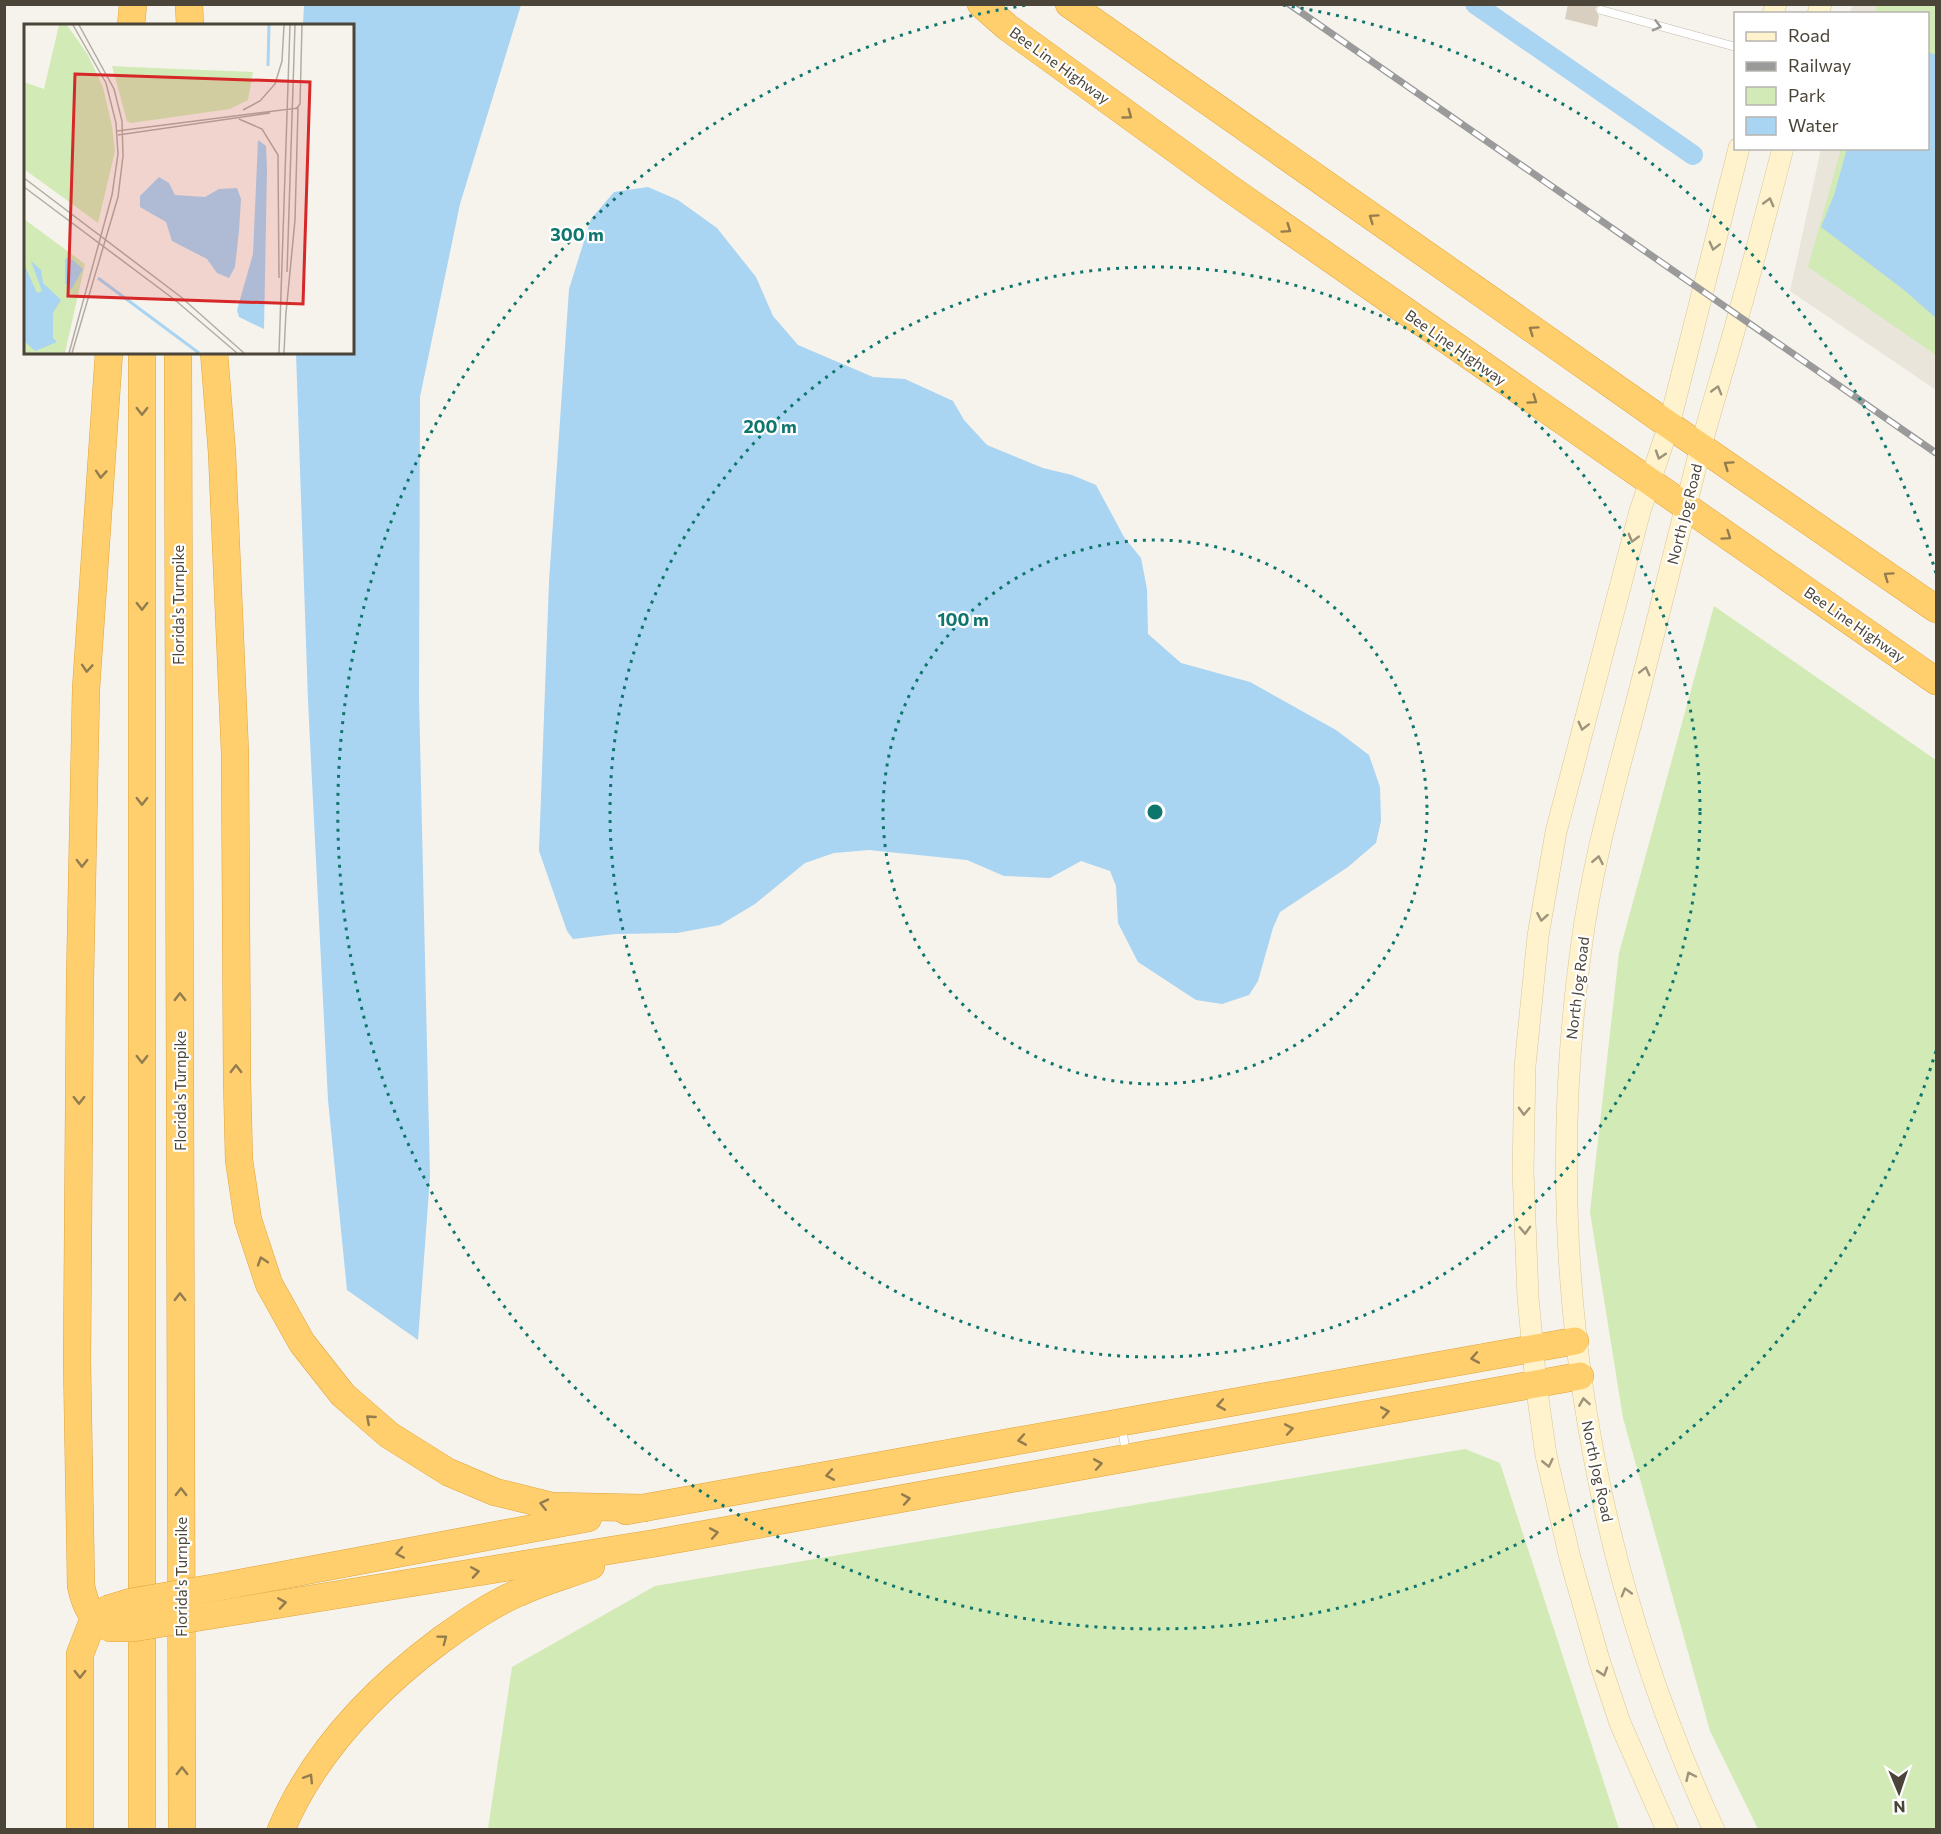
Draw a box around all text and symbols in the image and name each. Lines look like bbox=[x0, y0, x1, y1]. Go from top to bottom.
legend bbox=[1734, 12, 1929, 150]
one-way arrow bbox=[1652, 18, 1662, 31]
street label: Bee Line Highway bbox=[1007, 23, 1114, 107]
inset map bbox=[24, 24, 354, 354]
text: Road bbox=[1788, 24, 1830, 46]
text: Railway bbox=[1788, 54, 1851, 76]
text: Park bbox=[1788, 84, 1826, 106]
one-way arrow bbox=[1122, 108, 1133, 119]
text: Water bbox=[1788, 114, 1839, 136]
one-way arrow bbox=[1761, 197, 1774, 207]
one-way arrow bbox=[1369, 214, 1380, 225]
one-way arrow bbox=[1280, 222, 1291, 233]
text: 300 m bbox=[550, 223, 604, 245]
one-way arrow bbox=[1709, 241, 1722, 251]
street label: Bee Line Highway bbox=[1402, 305, 1510, 389]
one-way arrow bbox=[1529, 326, 1540, 337]
one-way arrow bbox=[1710, 385, 1722, 396]
one-way arrow bbox=[1526, 393, 1537, 404]
one-way arrow bbox=[136, 406, 148, 415]
text: 200 m bbox=[743, 415, 797, 437]
one-way arrow bbox=[1654, 449, 1667, 460]
one-way arrow bbox=[1724, 461, 1735, 472]
street label: North Jog Road bbox=[1663, 462, 1705, 566]
one-way arrow bbox=[94, 469, 107, 478]
one-way arrow bbox=[1720, 529, 1731, 540]
one-way arrow bbox=[1628, 532, 1640, 543]
street label: Florida's Turnpike bbox=[169, 545, 187, 665]
one-way arrow bbox=[1884, 572, 1895, 583]
street label: Bee Line Highway bbox=[1801, 582, 1909, 666]
one-way arrow bbox=[136, 601, 148, 610]
text: 100 m bbox=[937, 608, 989, 630]
one-way arrow bbox=[81, 664, 94, 673]
one-way arrow bbox=[1637, 666, 1650, 676]
one-way arrow bbox=[1578, 721, 1591, 731]
one-way arrow bbox=[136, 796, 148, 805]
centre of rings bbox=[1145, 802, 1165, 822]
one-way arrow bbox=[1591, 855, 1604, 865]
one-way arrow bbox=[76, 859, 88, 868]
one-way arrow bbox=[1536, 912, 1548, 921]
street label: North Jog Road bbox=[1562, 936, 1592, 1040]
one-way arrow bbox=[173, 993, 186, 1002]
street label: Florida's Turnpike bbox=[171, 1031, 189, 1151]
one-way arrow bbox=[136, 1054, 148, 1063]
one-way arrow bbox=[230, 1064, 243, 1073]
one-way arrow bbox=[73, 1096, 85, 1105]
one-way arrow bbox=[1517, 1106, 1530, 1115]
one-way arrow bbox=[1519, 1225, 1532, 1234]
one-way arrow bbox=[256, 1256, 269, 1267]
one-way arrow bbox=[174, 1293, 186, 1302]
one-way arrow bbox=[1470, 1352, 1479, 1364]
one-way arrow bbox=[1579, 1397, 1591, 1407]
one-way arrow bbox=[1216, 1398, 1226, 1411]
one-way arrow bbox=[1380, 1406, 1390, 1419]
one-way arrow bbox=[367, 1415, 377, 1426]
street label: North Jog Road bbox=[1578, 1419, 1618, 1523]
one-way arrow bbox=[1284, 1423, 1294, 1436]
one-way arrow bbox=[1017, 1434, 1027, 1446]
one-way arrow bbox=[1092, 1458, 1102, 1471]
one-way arrow bbox=[1540, 1458, 1553, 1468]
one-way arrow bbox=[825, 1468, 835, 1480]
one-way arrow bbox=[175, 1488, 187, 1497]
one-way arrow bbox=[901, 1493, 910, 1505]
one-way arrow bbox=[539, 1498, 549, 1511]
street label: Florida's Turnpike bbox=[172, 1517, 190, 1637]
one-way arrow bbox=[708, 1527, 718, 1540]
one-way arrow bbox=[396, 1546, 406, 1559]
one-way arrow bbox=[470, 1567, 479, 1579]
one-way arrow bbox=[1621, 1587, 1634, 1597]
one-way arrow bbox=[278, 1598, 287, 1610]
one-way arrow bbox=[437, 1635, 448, 1646]
one-way arrow bbox=[1596, 1666, 1608, 1677]
one-way arrow bbox=[74, 1669, 86, 1678]
north arrow bbox=[1869, 1762, 1929, 1822]
one-way arrow bbox=[176, 1767, 188, 1776]
one-way arrow bbox=[1685, 1772, 1697, 1783]
one-way arrow bbox=[302, 1774, 314, 1784]
text: N bbox=[1893, 1798, 1906, 1817]

